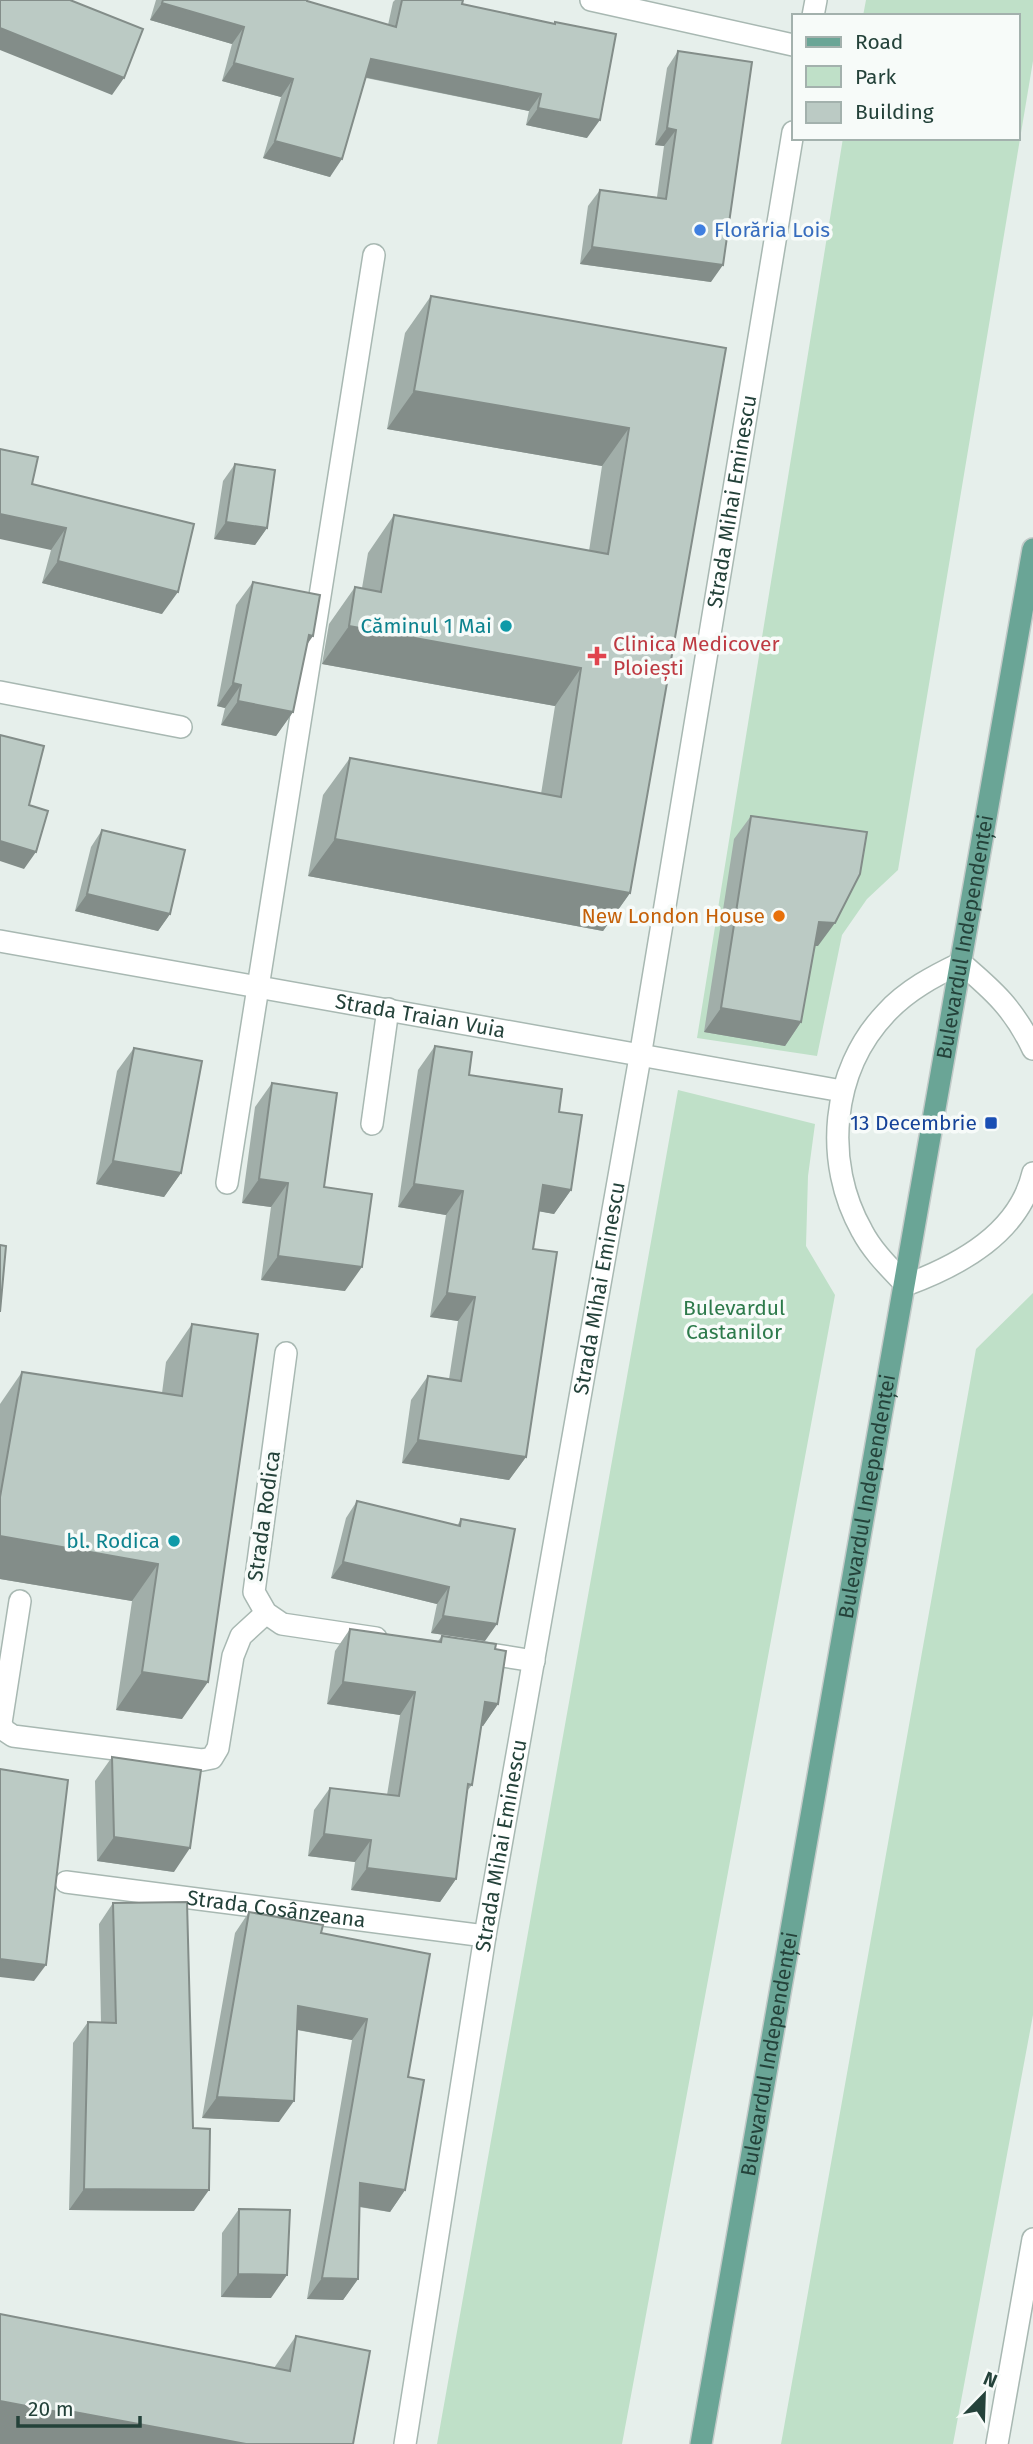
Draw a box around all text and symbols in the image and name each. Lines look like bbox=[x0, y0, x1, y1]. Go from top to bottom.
legend bbox=[792, 14, 1019, 140]
text: Road bbox=[855, 29, 903, 55]
text: Park bbox=[855, 64, 897, 90]
text: Building bbox=[855, 99, 934, 125]
place label: Florăria Lois bbox=[714, 217, 830, 243]
marker: Florăria Lois bbox=[692, 222, 708, 238]
street label: Strada Mihai Eminescu bbox=[701, 393, 762, 610]
place label: Căminul 1 Mai bbox=[361, 613, 492, 639]
marker: Căminul 1 Mai bbox=[498, 618, 514, 634]
place label: Clinica Medicover Ploiești bbox=[613, 631, 780, 681]
marker: Clinica Medicover Ploiești bbox=[587, 646, 607, 666]
street label: Bulevardul Independenței bbox=[931, 813, 999, 1061]
place label: New London House bbox=[581, 903, 765, 929]
marker: New London House bbox=[771, 908, 787, 924]
street label: Strada Traian Vuia bbox=[333, 988, 508, 1044]
place label: 13 Decembrie bbox=[850, 1110, 977, 1136]
marker: 13 Decembrie bbox=[983, 1115, 999, 1131]
street label: Strada Mihai Eminescu bbox=[568, 1180, 631, 1397]
park label: Bulevardul Castanilor bbox=[683, 1295, 785, 1345]
street label: Bulevardul Independenței bbox=[833, 1372, 901, 1621]
street label: Strada Rodica bbox=[242, 1449, 286, 1583]
place label: bl. Rodica bbox=[66, 1528, 160, 1554]
marker: bl. Rodica bbox=[166, 1533, 182, 1549]
street label: Strada Mihai Eminescu bbox=[470, 1737, 532, 1954]
street label: Strada Cosânzeana bbox=[185, 1885, 367, 1933]
street label: Bulevardul Independenței bbox=[735, 1930, 804, 2178]
north arrow bbox=[949, 2360, 1019, 2430]
text: N bbox=[980, 2367, 1001, 2393]
scale bar bbox=[18, 2384, 140, 2428]
text: 20 m bbox=[28, 2396, 74, 2422]

